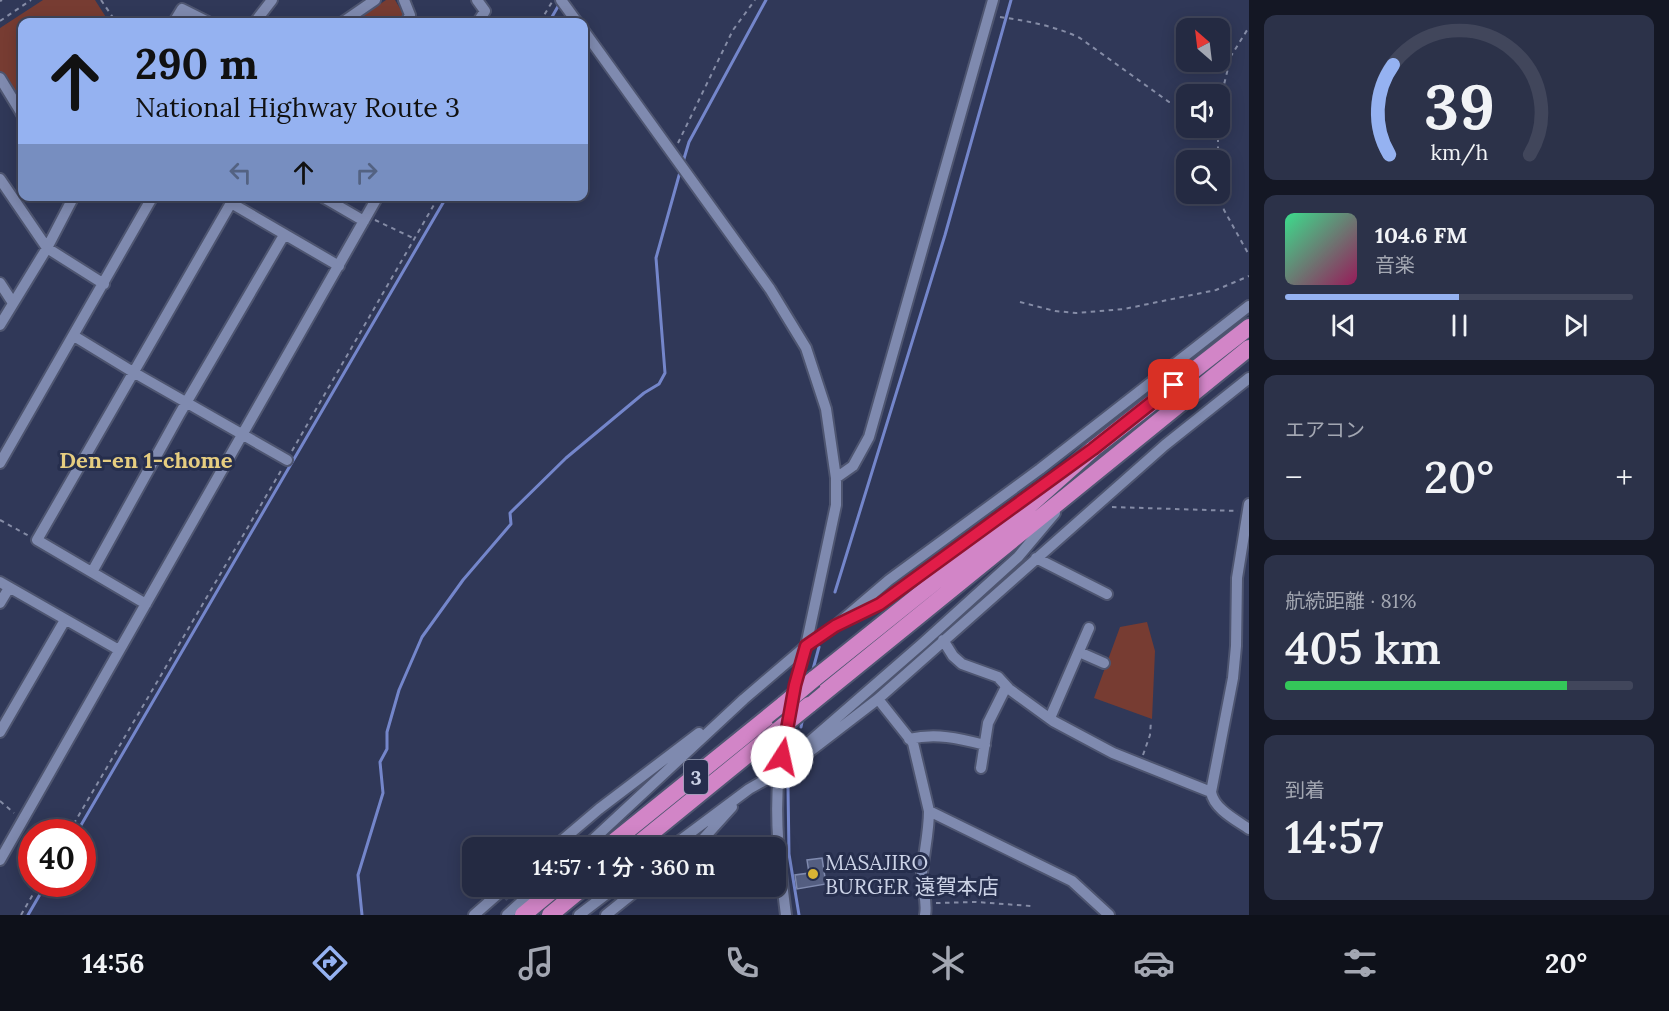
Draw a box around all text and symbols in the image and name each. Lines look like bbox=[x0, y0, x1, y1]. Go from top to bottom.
north arrow bbox=[1176, 18, 1230, 72]
map controls bbox=[1176, 18, 1230, 204]
text: 290 m bbox=[135, 37, 258, 91]
icon: ahead bbox=[36, 42, 114, 120]
text: 39 bbox=[1424, 66, 1494, 146]
button: sound bbox=[1176, 84, 1230, 138]
text: National Highway Route 3 bbox=[135, 90, 460, 124]
text: km/h bbox=[1430, 138, 1488, 166]
button: search bbox=[1176, 150, 1230, 204]
icon: left bbox=[224, 156, 257, 189]
icon: ahead bbox=[287, 156, 320, 189]
icon: right bbox=[350, 156, 383, 189]
text: 104.6 FM bbox=[1375, 221, 1467, 249]
text: 音楽 bbox=[1375, 252, 1415, 277]
icon: previous bbox=[1327, 309, 1360, 342]
icon: pause bbox=[1443, 309, 1476, 342]
icon: next bbox=[1559, 309, 1592, 342]
pin bbox=[1148, 359, 1199, 410]
icon: arrive bbox=[1157, 368, 1190, 401]
text: エアコン bbox=[1285, 417, 1365, 442]
district label: Den-en 1-chome bbox=[59, 446, 233, 474]
text: 20° bbox=[1424, 448, 1494, 505]
text: − bbox=[1285, 456, 1303, 498]
text: + bbox=[1615, 456, 1633, 498]
text: 航続距離 · 81% bbox=[1285, 588, 1416, 613]
text: 405 km bbox=[1285, 619, 1441, 676]
position arrow bbox=[750, 725, 814, 789]
road number: 3 bbox=[684, 760, 708, 794]
text: 到着 bbox=[1285, 777, 1325, 802]
text: 14:57 bbox=[1285, 808, 1384, 865]
speed limit sign: 40 bbox=[18, 819, 96, 897]
place label: MASAJIRO BURGER 遠賀本店 bbox=[825, 849, 999, 900]
text: 14:57 · 1 分 · 360 m bbox=[533, 853, 715, 881]
marker: MASAJIRO BURGER 遠賀本店 bbox=[806, 867, 820, 881]
icon: directions bbox=[309, 942, 351, 984]
icon: music bbox=[515, 942, 557, 984]
icon: phone bbox=[721, 942, 763, 984]
icon: climate bbox=[927, 942, 969, 984]
icon: car bbox=[1133, 942, 1175, 984]
icon: filters bbox=[1339, 942, 1381, 984]
text: 14:56 bbox=[82, 946, 145, 980]
text: 20° bbox=[1545, 946, 1587, 980]

